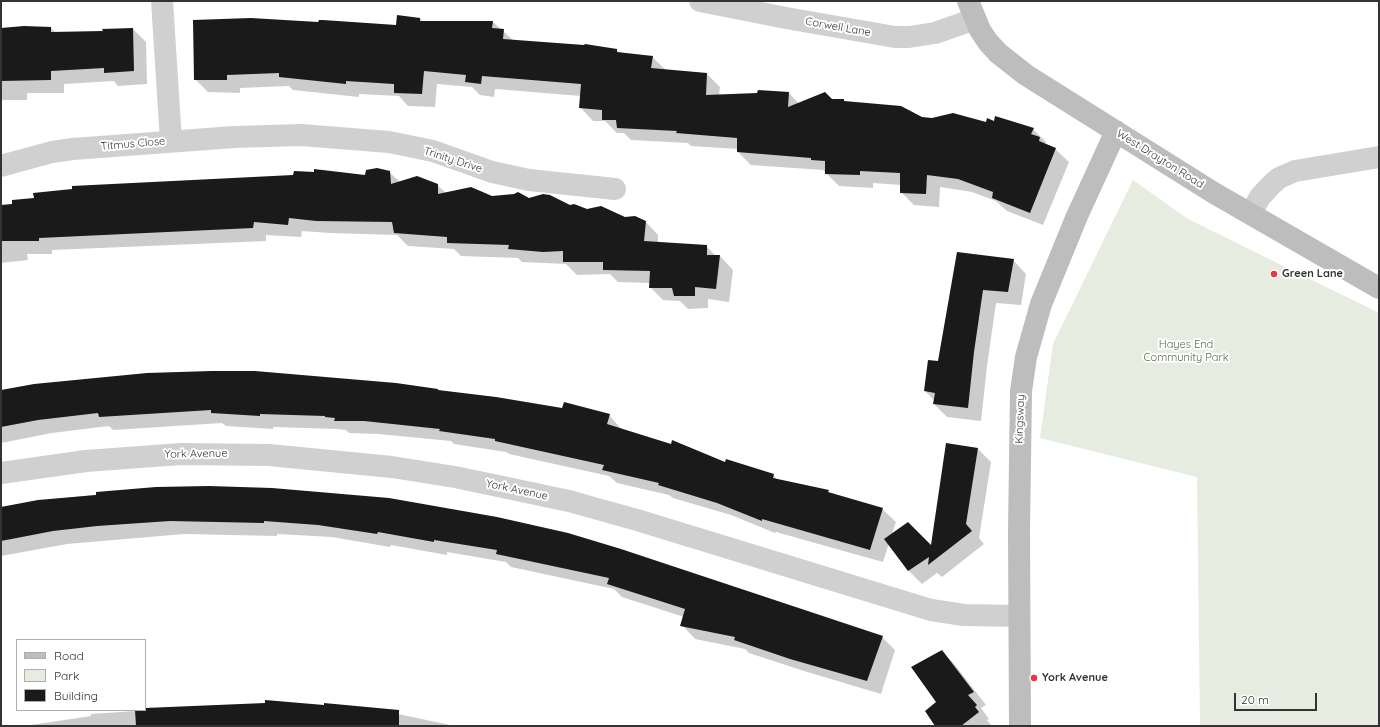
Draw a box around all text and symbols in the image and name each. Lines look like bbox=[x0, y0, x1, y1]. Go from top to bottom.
street label: Corwell Lane bbox=[804, 15, 872, 39]
street label: West Drayton Road bbox=[1114, 127, 1206, 191]
street label: Titmus Close bbox=[100, 135, 166, 153]
street label: Trinity Drive bbox=[422, 144, 484, 176]
place label: Green Lane bbox=[1282, 267, 1343, 281]
marker: Green Lane bbox=[1269, 269, 1279, 279]
park label: Hayes End Community Park bbox=[1143, 338, 1229, 364]
street label: Kingsway bbox=[1013, 394, 1027, 444]
street label: York Avenue bbox=[164, 447, 228, 461]
street label: York Avenue bbox=[485, 477, 549, 503]
legend bbox=[16, 639, 146, 711]
text: Road bbox=[54, 648, 84, 663]
text: Park bbox=[54, 668, 79, 683]
place label: York Avenue bbox=[1042, 671, 1108, 685]
marker: York Avenue bbox=[1029, 673, 1039, 683]
scale bar bbox=[1236, 685, 1319, 711]
text: Building bbox=[54, 688, 98, 703]
text: 20 m bbox=[1241, 692, 1269, 707]

